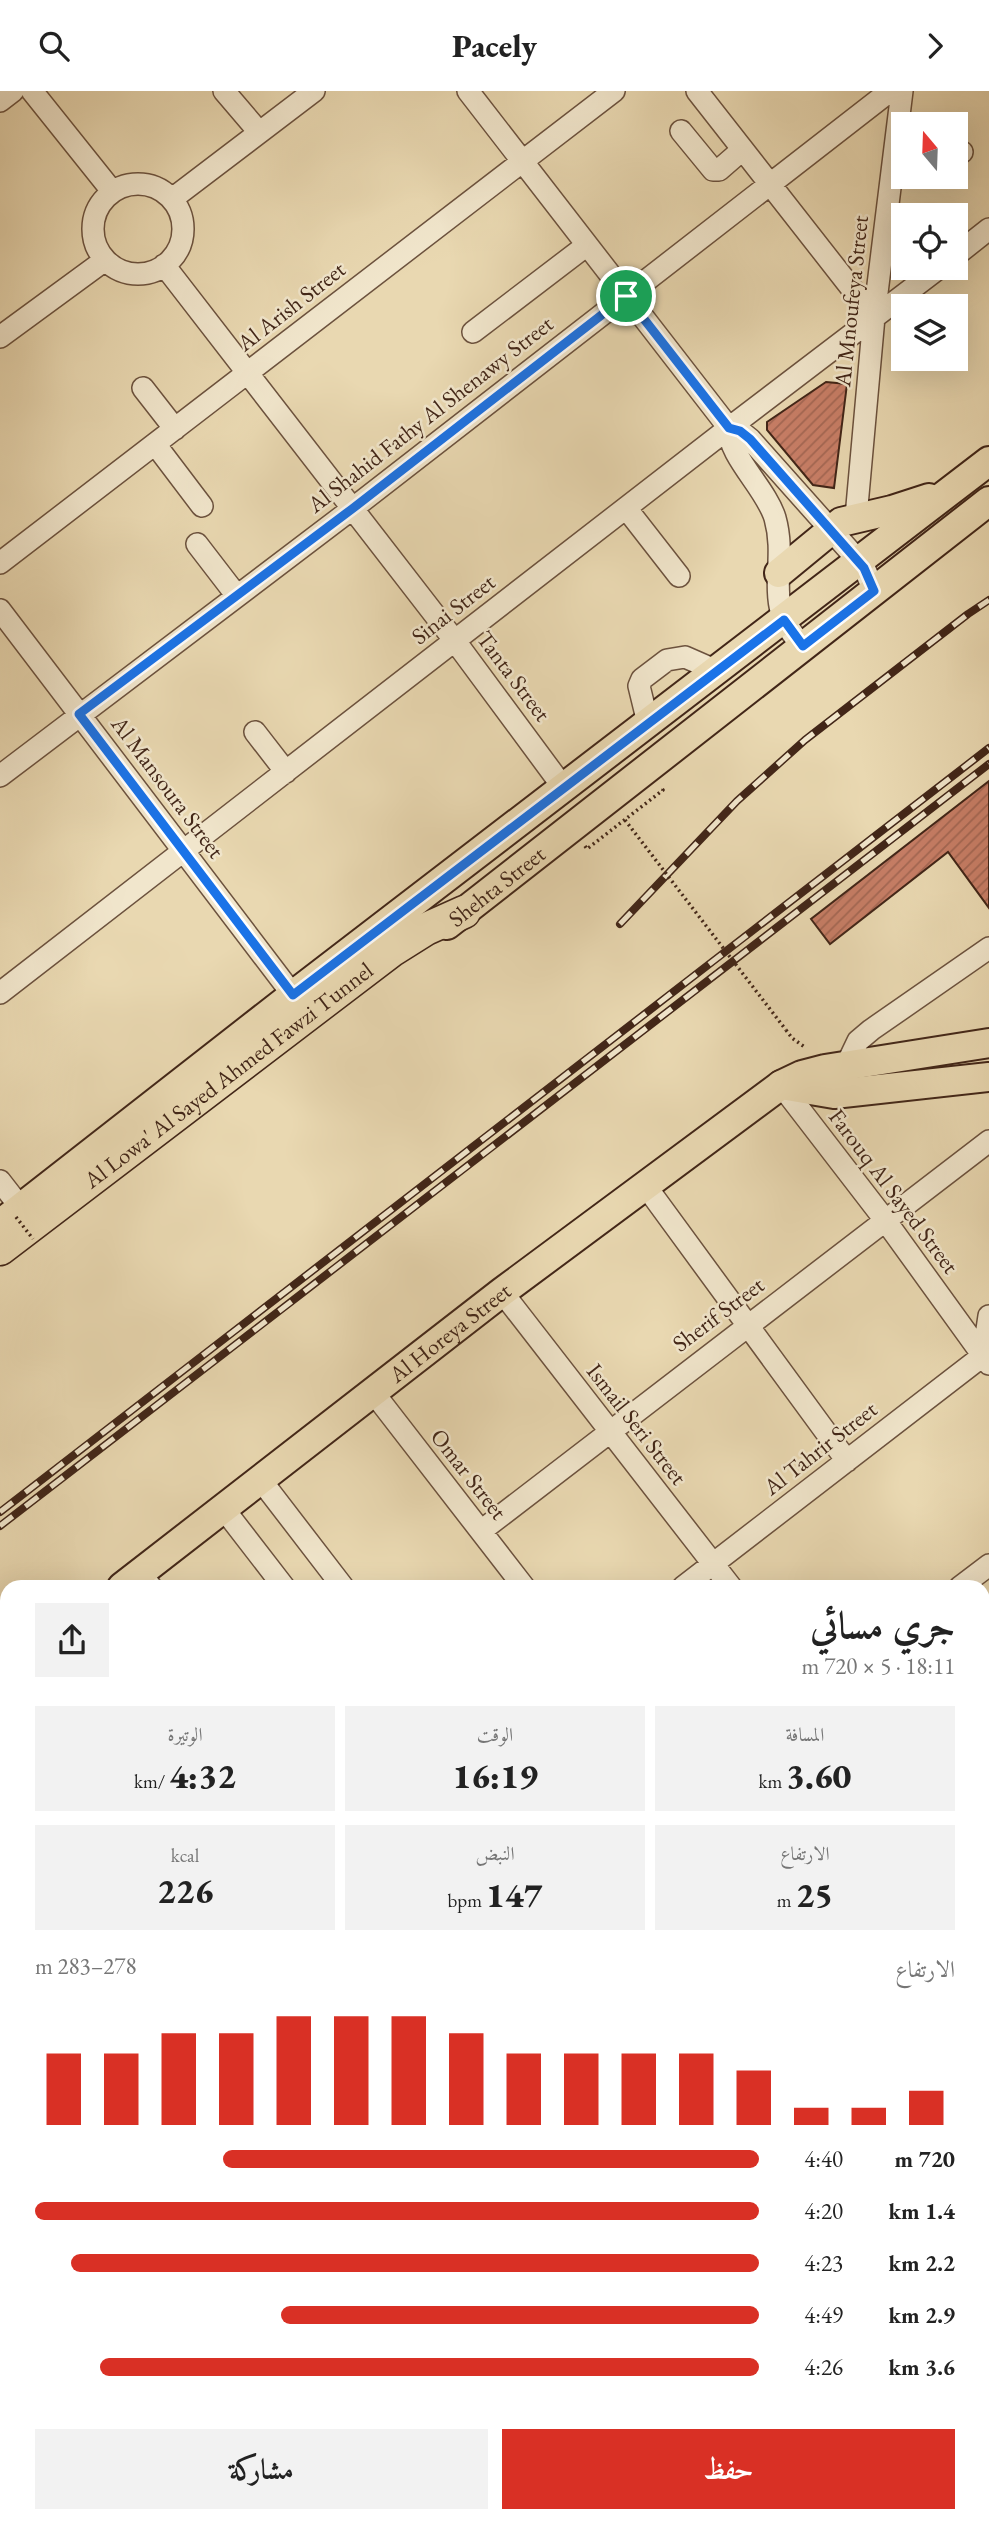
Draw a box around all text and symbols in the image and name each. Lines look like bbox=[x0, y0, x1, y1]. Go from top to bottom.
text: Pacely bbox=[452, 25, 537, 67]
icon: search bbox=[35, 27, 73, 65]
icon: forward bbox=[916, 27, 954, 65]
north arrow bbox=[891, 112, 968, 189]
map controls bbox=[891, 112, 968, 371]
button: locate bbox=[891, 203, 968, 280]
street label: Al Mnoufeya Street bbox=[827, 213, 875, 389]
street label: Al Arish Street bbox=[230, 254, 352, 358]
pin bbox=[596, 266, 656, 326]
icon: arrive bbox=[607, 277, 645, 315]
button: layers bbox=[891, 294, 968, 371]
street label: Al Shahid Fathy Al Shenawy Street bbox=[300, 308, 560, 520]
street label: Sinai Street bbox=[405, 566, 502, 651]
street label: Tanta Street bbox=[470, 625, 558, 728]
street label: Al Mansoura Street bbox=[104, 709, 232, 865]
street label: Shehta Street bbox=[442, 838, 552, 933]
street label: Al Lowa' Al Sayed Ahmed Fawzi Tunnel bbox=[77, 955, 379, 1196]
street label: Farouq Al Sayed Street bbox=[822, 1103, 966, 1280]
street label: Sherif Street bbox=[666, 1269, 770, 1358]
street label: Al Horeya Street bbox=[382, 1275, 517, 1390]
street label: Ismail Seri Street bbox=[580, 1357, 694, 1491]
street label: Al Tahrir Street bbox=[756, 1394, 884, 1502]
street label: Omar Street bbox=[424, 1422, 514, 1526]
text: جري مسائي bbox=[810, 1600, 955, 1649]
button: share bbox=[35, 1603, 109, 1677]
text: 18:11 · 5 × 720 m bbox=[802, 1651, 955, 1681]
text: الوتيرة bbox=[167, 1722, 203, 1747]
text: الوقت bbox=[477, 1722, 513, 1747]
text: المسافة bbox=[786, 1722, 824, 1747]
text: 4:32 bbox=[169, 1753, 236, 1798]
text: 16:19 bbox=[452, 1753, 538, 1798]
text: 3.60 bbox=[786, 1753, 852, 1798]
text: /km bbox=[134, 1769, 169, 1794]
text: km bbox=[758, 1769, 786, 1794]
text: النبض bbox=[475, 1841, 515, 1866]
text: الارتفاع bbox=[780, 1841, 830, 1866]
text: kcal bbox=[171, 1843, 199, 1868]
text: 226 bbox=[157, 1868, 213, 1913]
text: 147 bbox=[486, 1872, 542, 1917]
text: 25 bbox=[795, 1872, 833, 1917]
text: bpm bbox=[448, 1888, 486, 1913]
text: m bbox=[777, 1888, 795, 1913]
text: 278–283 m bbox=[35, 1951, 136, 1981]
text: الارتفاع bbox=[895, 1954, 955, 1984]
text: 4:40 bbox=[804, 2144, 843, 2174]
text: 720 m bbox=[894, 2144, 955, 2174]
text: 4:20 bbox=[804, 2196, 843, 2226]
text: 1.4 km bbox=[888, 2196, 955, 2226]
text: 4:23 bbox=[804, 2248, 843, 2278]
text: 2.2 km bbox=[888, 2248, 955, 2278]
text: 4:49 bbox=[804, 2300, 843, 2330]
text: 2.9 km bbox=[888, 2300, 955, 2330]
text: 4:26 bbox=[804, 2352, 843, 2382]
text: 3.6 km bbox=[888, 2352, 955, 2382]
button: مشاركة bbox=[35, 2429, 488, 2509]
button: حفظ bbox=[502, 2429, 955, 2509]

